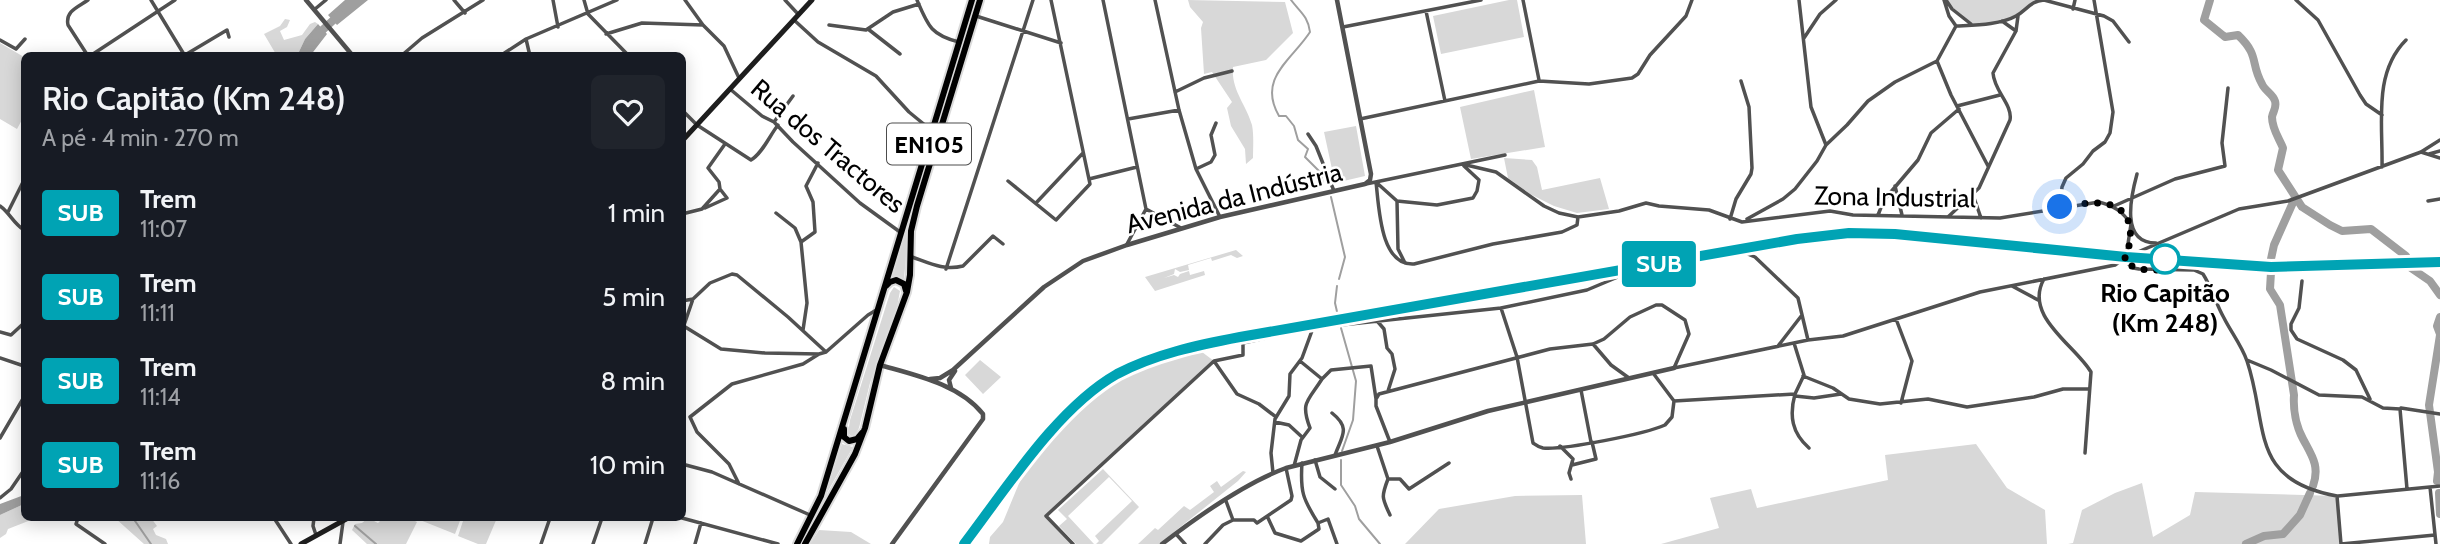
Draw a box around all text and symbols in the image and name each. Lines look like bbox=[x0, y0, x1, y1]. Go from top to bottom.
street label: Rua dos Tractores bbox=[744, 72, 912, 220]
button: heart bbox=[591, 75, 665, 149]
text: Rio Capitão (Km 248) bbox=[42, 78, 346, 118]
text: A pé · 4 min · 270 m bbox=[42, 124, 239, 152]
road number: EN105 bbox=[887, 124, 971, 164]
street label: Avenida da Indústria bbox=[1123, 156, 1346, 240]
street label: Zona Industrial bbox=[1814, 180, 1976, 214]
text: Trem bbox=[140, 183, 197, 215]
your location bbox=[2042, 189, 2077, 224]
text: 1 min bbox=[608, 197, 665, 229]
text: SUB bbox=[57, 198, 104, 227]
text: 11:07 bbox=[140, 215, 187, 243]
line badge: SUB bbox=[1619, 241, 1699, 287]
marker: Rio Capitão (Km 248) bbox=[2150, 244, 2180, 274]
text: SUB bbox=[1636, 249, 1682, 278]
text: Trem bbox=[140, 267, 197, 299]
place label: Rio Capitão (Km 248) bbox=[2100, 277, 2230, 339]
text: 5 min bbox=[602, 281, 665, 313]
text: SUB bbox=[57, 282, 104, 311]
text: 11:11 bbox=[140, 299, 175, 327]
text: Trem bbox=[140, 351, 197, 383]
text: 8 min bbox=[601, 365, 665, 397]
text: SUB bbox=[57, 366, 104, 395]
text: 11:14 bbox=[140, 383, 181, 411]
text: Trem bbox=[140, 435, 197, 467]
text: 10 min bbox=[590, 449, 665, 481]
text: SUB bbox=[57, 450, 104, 479]
text: 11:16 bbox=[140, 467, 180, 495]

